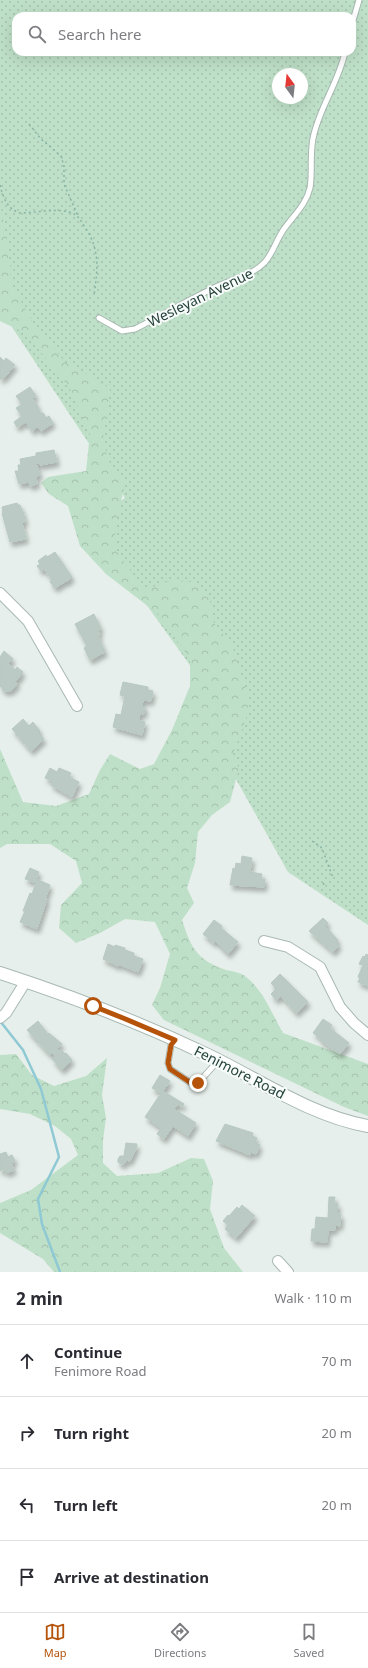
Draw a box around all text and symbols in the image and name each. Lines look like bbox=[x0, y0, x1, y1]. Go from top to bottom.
search box bbox=[12, 12, 356, 56]
icon: search bbox=[26, 23, 48, 45]
text: Search here bbox=[58, 24, 141, 44]
north arrow bbox=[272, 68, 308, 104]
street label: Wesleyan Avenue bbox=[144, 263, 256, 331]
route start bbox=[84, 997, 102, 1015]
street label: Fenimore Road bbox=[191, 1041, 289, 1103]
route end bbox=[189, 1074, 207, 1092]
text: 2 min bbox=[16, 1287, 63, 1310]
text: Walk · 110 m bbox=[274, 1289, 352, 1307]
text: Continue bbox=[54, 1342, 122, 1362]
icon: ahead bbox=[16, 1350, 38, 1372]
text: 70 m bbox=[322, 1352, 352, 1370]
text: Fenimore Road bbox=[54, 1362, 147, 1380]
icon: right bbox=[16, 1422, 38, 1444]
text: Turn right bbox=[54, 1423, 129, 1443]
text: 20 m bbox=[322, 1424, 352, 1442]
icon: left bbox=[16, 1494, 38, 1516]
text: Turn left bbox=[54, 1495, 118, 1515]
text: 20 m bbox=[322, 1496, 352, 1514]
icon: arrive bbox=[16, 1566, 38, 1588]
text: Arrive at destination bbox=[54, 1567, 209, 1587]
tab: Map bbox=[44, 1621, 67, 1660]
tab: Directions bbox=[154, 1621, 206, 1660]
tab: Saved bbox=[294, 1621, 324, 1660]

